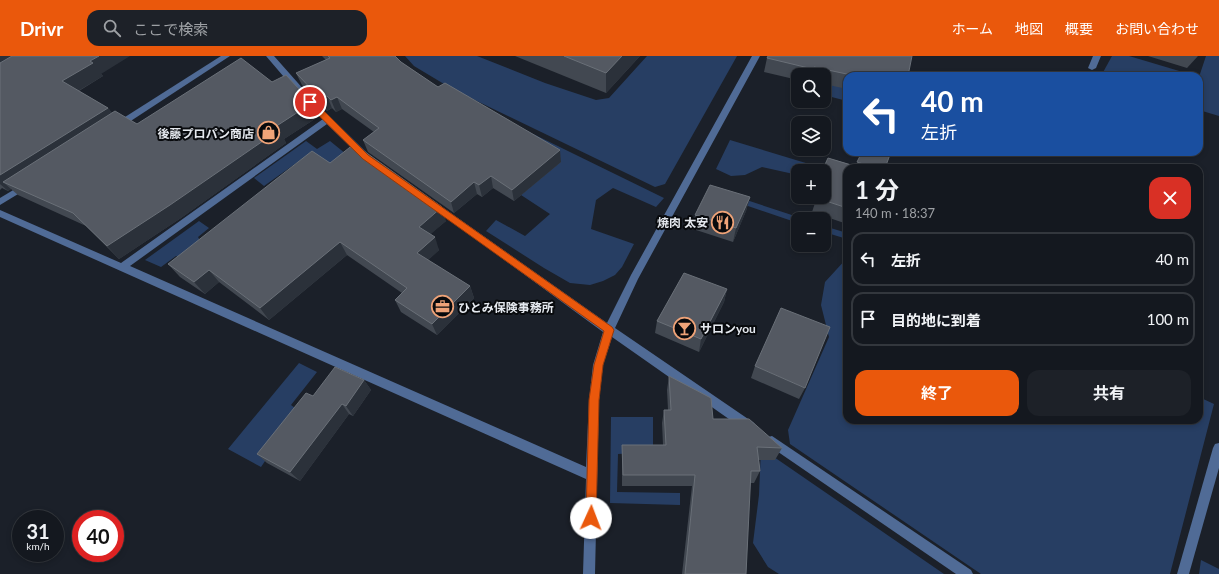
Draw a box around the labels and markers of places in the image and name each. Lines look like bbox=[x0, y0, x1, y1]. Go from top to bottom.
pin bbox=[293, 85, 327, 119]
shop icon: 後藤プロパン商店 bbox=[256, 120, 282, 146]
place label: 後藤プロパン商店 bbox=[157, 126, 254, 141]
restaurant icon: 焼肉 太安 bbox=[710, 209, 736, 235]
place label: 焼肉 太安 bbox=[657, 215, 708, 230]
office icon: ひとみ保険事務所 bbox=[429, 294, 455, 320]
place label: ひとみ保険事務所 bbox=[458, 300, 554, 315]
bar icon: サロンyou bbox=[671, 315, 697, 341]
place label: サロンyou bbox=[700, 321, 756, 336]

